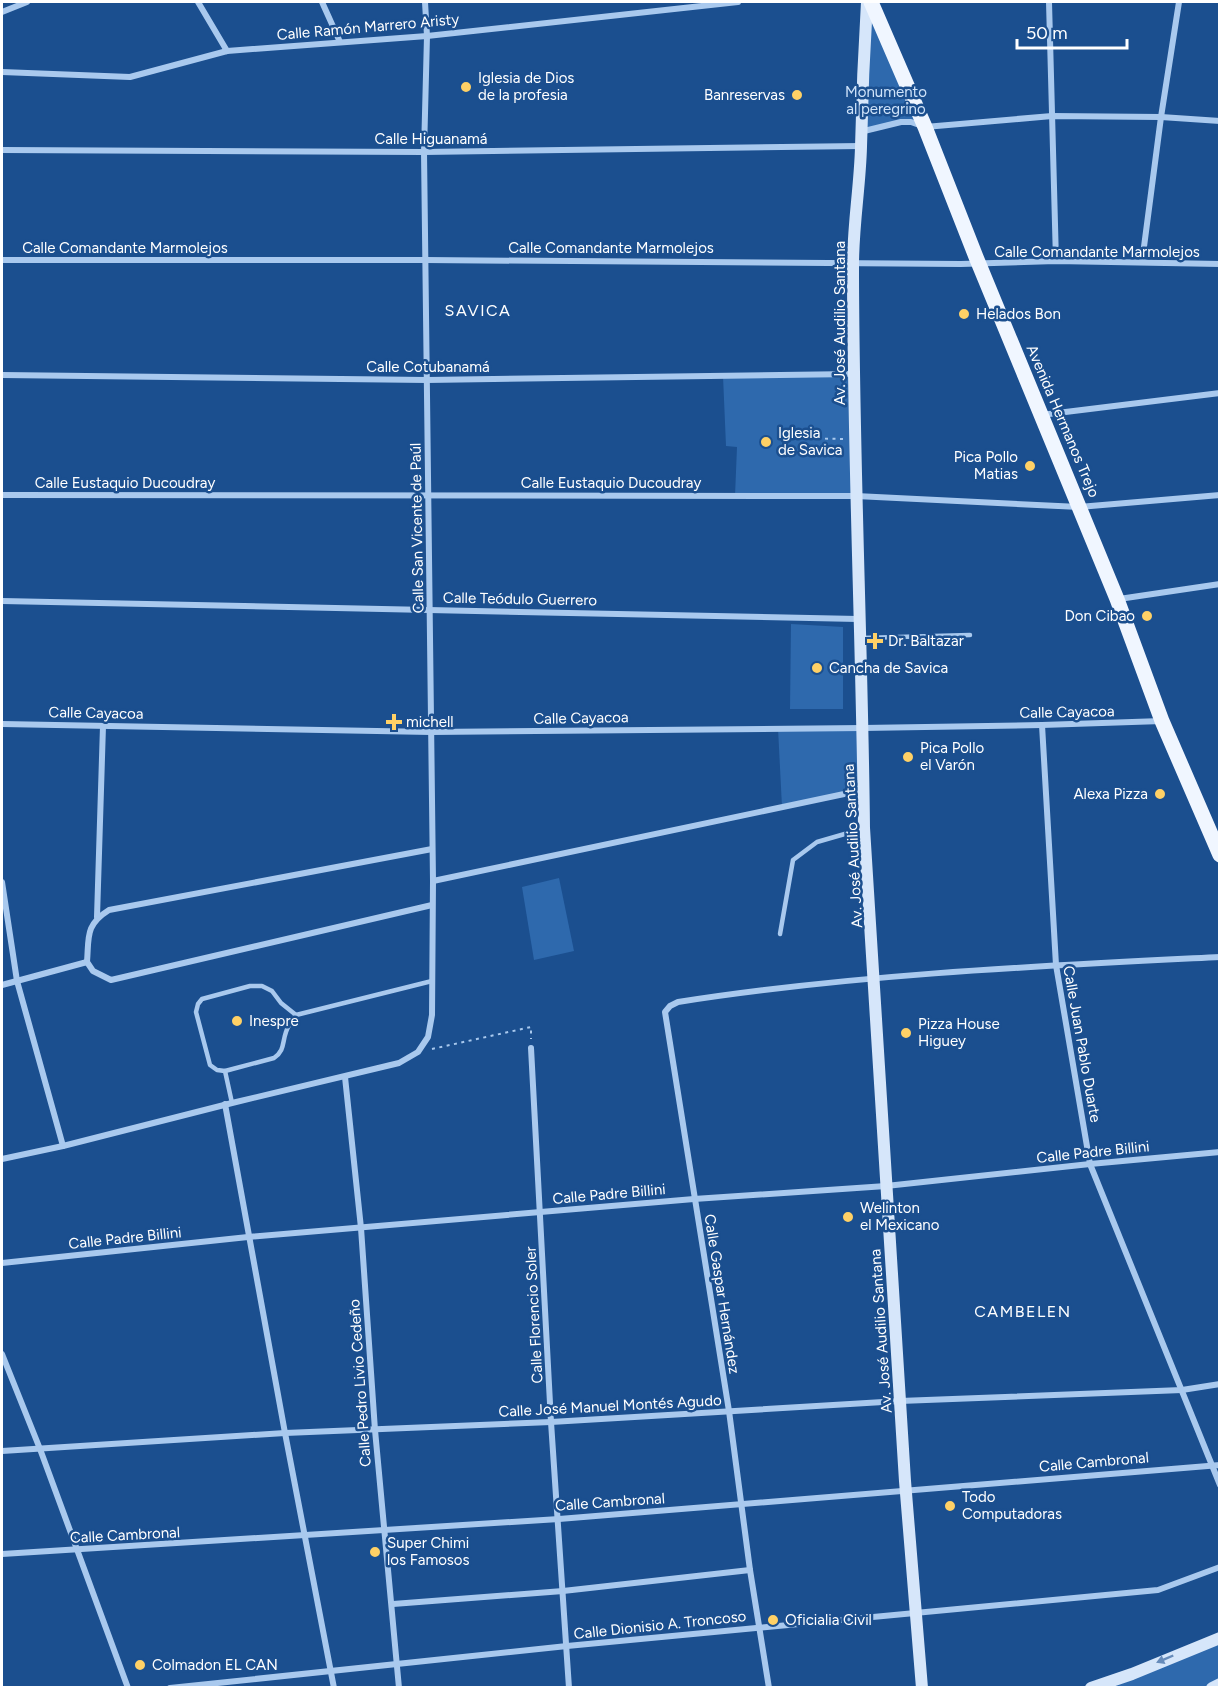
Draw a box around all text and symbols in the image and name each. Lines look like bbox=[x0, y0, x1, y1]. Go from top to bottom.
street label: Calle Ramón Marrero Aristy bbox=[276, 10, 460, 44]
scale bar bbox=[1017, 12, 1126, 50]
text: 50 m bbox=[1026, 22, 1068, 44]
place label: Iglesia de Dios de la profesia bbox=[478, 69, 574, 104]
marker: Iglesia de Dios de la profesia bbox=[459, 80, 473, 94]
park label: Monumento al peregrino bbox=[845, 83, 927, 118]
place label: Banreservas bbox=[704, 86, 785, 104]
marker: Banreservas bbox=[790, 88, 804, 102]
street label: Calle Higuanamá bbox=[375, 130, 487, 148]
street label: Calle Comandante Marmolejos bbox=[22, 239, 228, 257]
street label: Calle Comandante Marmolejos bbox=[508, 239, 714, 257]
street label: Av. José Audilio Santana bbox=[831, 241, 849, 405]
street label: Calle Comandante Marmolejos bbox=[994, 243, 1200, 261]
district label: SAVICA bbox=[445, 301, 511, 320]
place label: Helados Bon bbox=[976, 305, 1061, 323]
marker: Helados Bon bbox=[957, 307, 971, 321]
street label: Avenida Hermanos Trejo bbox=[1023, 342, 1103, 500]
street label: Calle Cotubanamá bbox=[366, 358, 490, 376]
place label: Iglesia de Savica bbox=[778, 424, 842, 459]
marker: Iglesia de Savica bbox=[759, 435, 773, 449]
street label: Calle San Vicente de Paúl bbox=[407, 443, 427, 613]
place label: Pica Pollo Matias bbox=[954, 448, 1018, 483]
marker: Pica Pollo Matias bbox=[1023, 459, 1037, 473]
street label: Calle Eustaquio Ducoudray bbox=[35, 474, 215, 492]
street label: Calle Eustaquio Ducoudray bbox=[521, 474, 701, 492]
street label: Calle Teódulo Guerrero bbox=[443, 589, 598, 609]
place label: Don Cibao bbox=[1064, 607, 1135, 625]
marker: Don Cibao bbox=[1140, 609, 1154, 623]
marker: Dr. Baltazar bbox=[866, 632, 884, 650]
place label: Dr. Baltazar bbox=[888, 632, 964, 650]
place label: Cancha de Savica bbox=[829, 659, 948, 677]
marker: Cancha de Savica bbox=[810, 661, 824, 675]
street label: Calle Cayacoa bbox=[1019, 702, 1115, 722]
street label: Calle Cayacoa bbox=[48, 703, 144, 723]
street label: Calle Cayacoa bbox=[533, 708, 629, 728]
place label: michell bbox=[406, 713, 454, 731]
marker: michell bbox=[387, 715, 401, 729]
place label: Pica Pollo el Varón bbox=[920, 739, 984, 774]
marker: Pica Pollo el Varón bbox=[901, 750, 915, 764]
street label: Av. José Audilio Santana bbox=[840, 763, 866, 929]
place label: Alexa Pizza bbox=[1073, 785, 1148, 803]
marker: Alexa Pizza bbox=[1153, 787, 1167, 801]
street label: Calle Juan Pablo Duarte bbox=[1059, 964, 1105, 1124]
place label: Inespre bbox=[249, 1012, 299, 1030]
marker: Inespre bbox=[230, 1014, 244, 1028]
place label: Pizza House Higuey bbox=[918, 1015, 1000, 1050]
marker: Pizza House Higuey bbox=[899, 1026, 913, 1040]
street label: Calle Padre Billini bbox=[1036, 1137, 1150, 1167]
street label: Calle Padre Billini bbox=[552, 1180, 666, 1208]
place label: Welinton el Mexicano bbox=[860, 1199, 940, 1234]
marker: Welinton el Mexicano bbox=[841, 1210, 855, 1224]
street label: Calle Gaspar Hernández bbox=[700, 1213, 744, 1375]
street label: Calle Padre Billini bbox=[68, 1223, 182, 1253]
street label: Calle Florencio Soler bbox=[521, 1246, 547, 1384]
street label: Av. José Audilio Santana bbox=[866, 1248, 896, 1414]
street label: Calle Pedro Livio Cedeño bbox=[345, 1298, 375, 1467]
district label: CAMBELEN bbox=[974, 1302, 1072, 1321]
street label: Calle José Manuel Montés Agudo bbox=[498, 1391, 722, 1421]
street label: Calle Cambronal bbox=[1038, 1448, 1150, 1476]
place label: Todo Computadoras bbox=[962, 1488, 1062, 1523]
street label: Calle Cambronal bbox=[554, 1489, 666, 1515]
marker: Todo Computadoras bbox=[943, 1499, 957, 1513]
street label: Calle Cambronal bbox=[70, 1523, 180, 1547]
place label: Super Chimi los Famosos bbox=[387, 1534, 470, 1569]
marker: Super Chimi los Famosos bbox=[368, 1545, 382, 1559]
street label: Calle Dionisio A. Troncoso bbox=[573, 1607, 747, 1643]
place label: Oficialia Civil bbox=[785, 1611, 872, 1629]
marker: Oficialia Civil bbox=[766, 1613, 780, 1627]
one-way arrow bbox=[1156, 1655, 1174, 1664]
place label: Colmadon EL CAN bbox=[152, 1656, 278, 1674]
marker: Colmadon EL CAN bbox=[133, 1658, 147, 1672]

